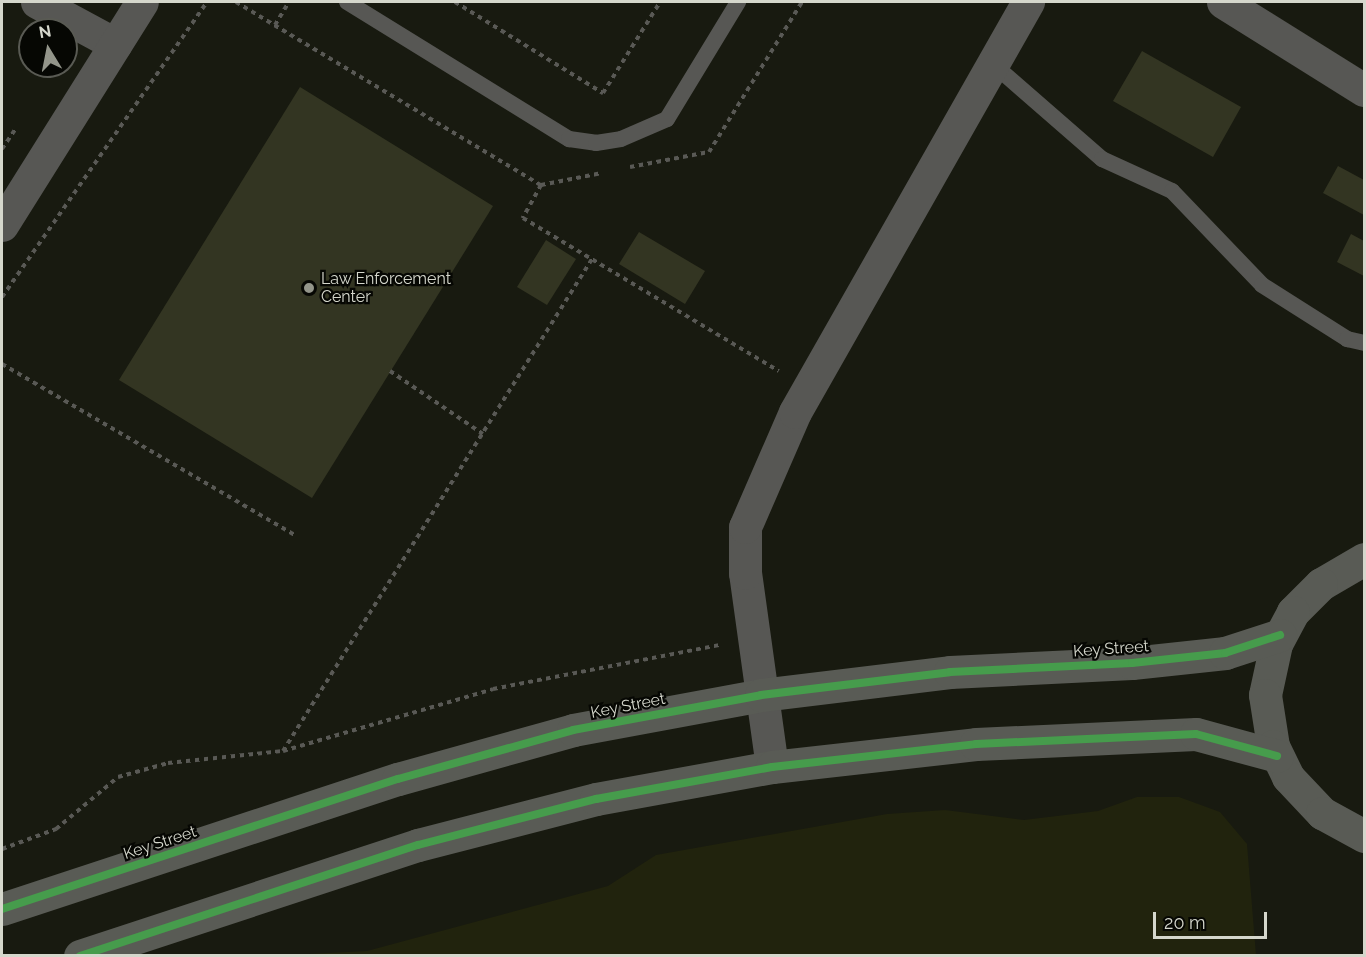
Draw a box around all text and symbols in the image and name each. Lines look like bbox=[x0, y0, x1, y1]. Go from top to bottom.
north arrow bbox=[18, 18, 78, 78]
text: N bbox=[37, 21, 53, 42]
place label: Law Enforcement Center bbox=[321, 269, 451, 307]
marker: Law Enforcement Center bbox=[302, 281, 316, 295]
street label: Key Street bbox=[1072, 637, 1150, 661]
street label: Key Street bbox=[589, 689, 667, 723]
street label: Key Street bbox=[121, 822, 199, 864]
scale bar bbox=[1156, 900, 1270, 938]
text: 20 m bbox=[1164, 912, 1206, 933]

